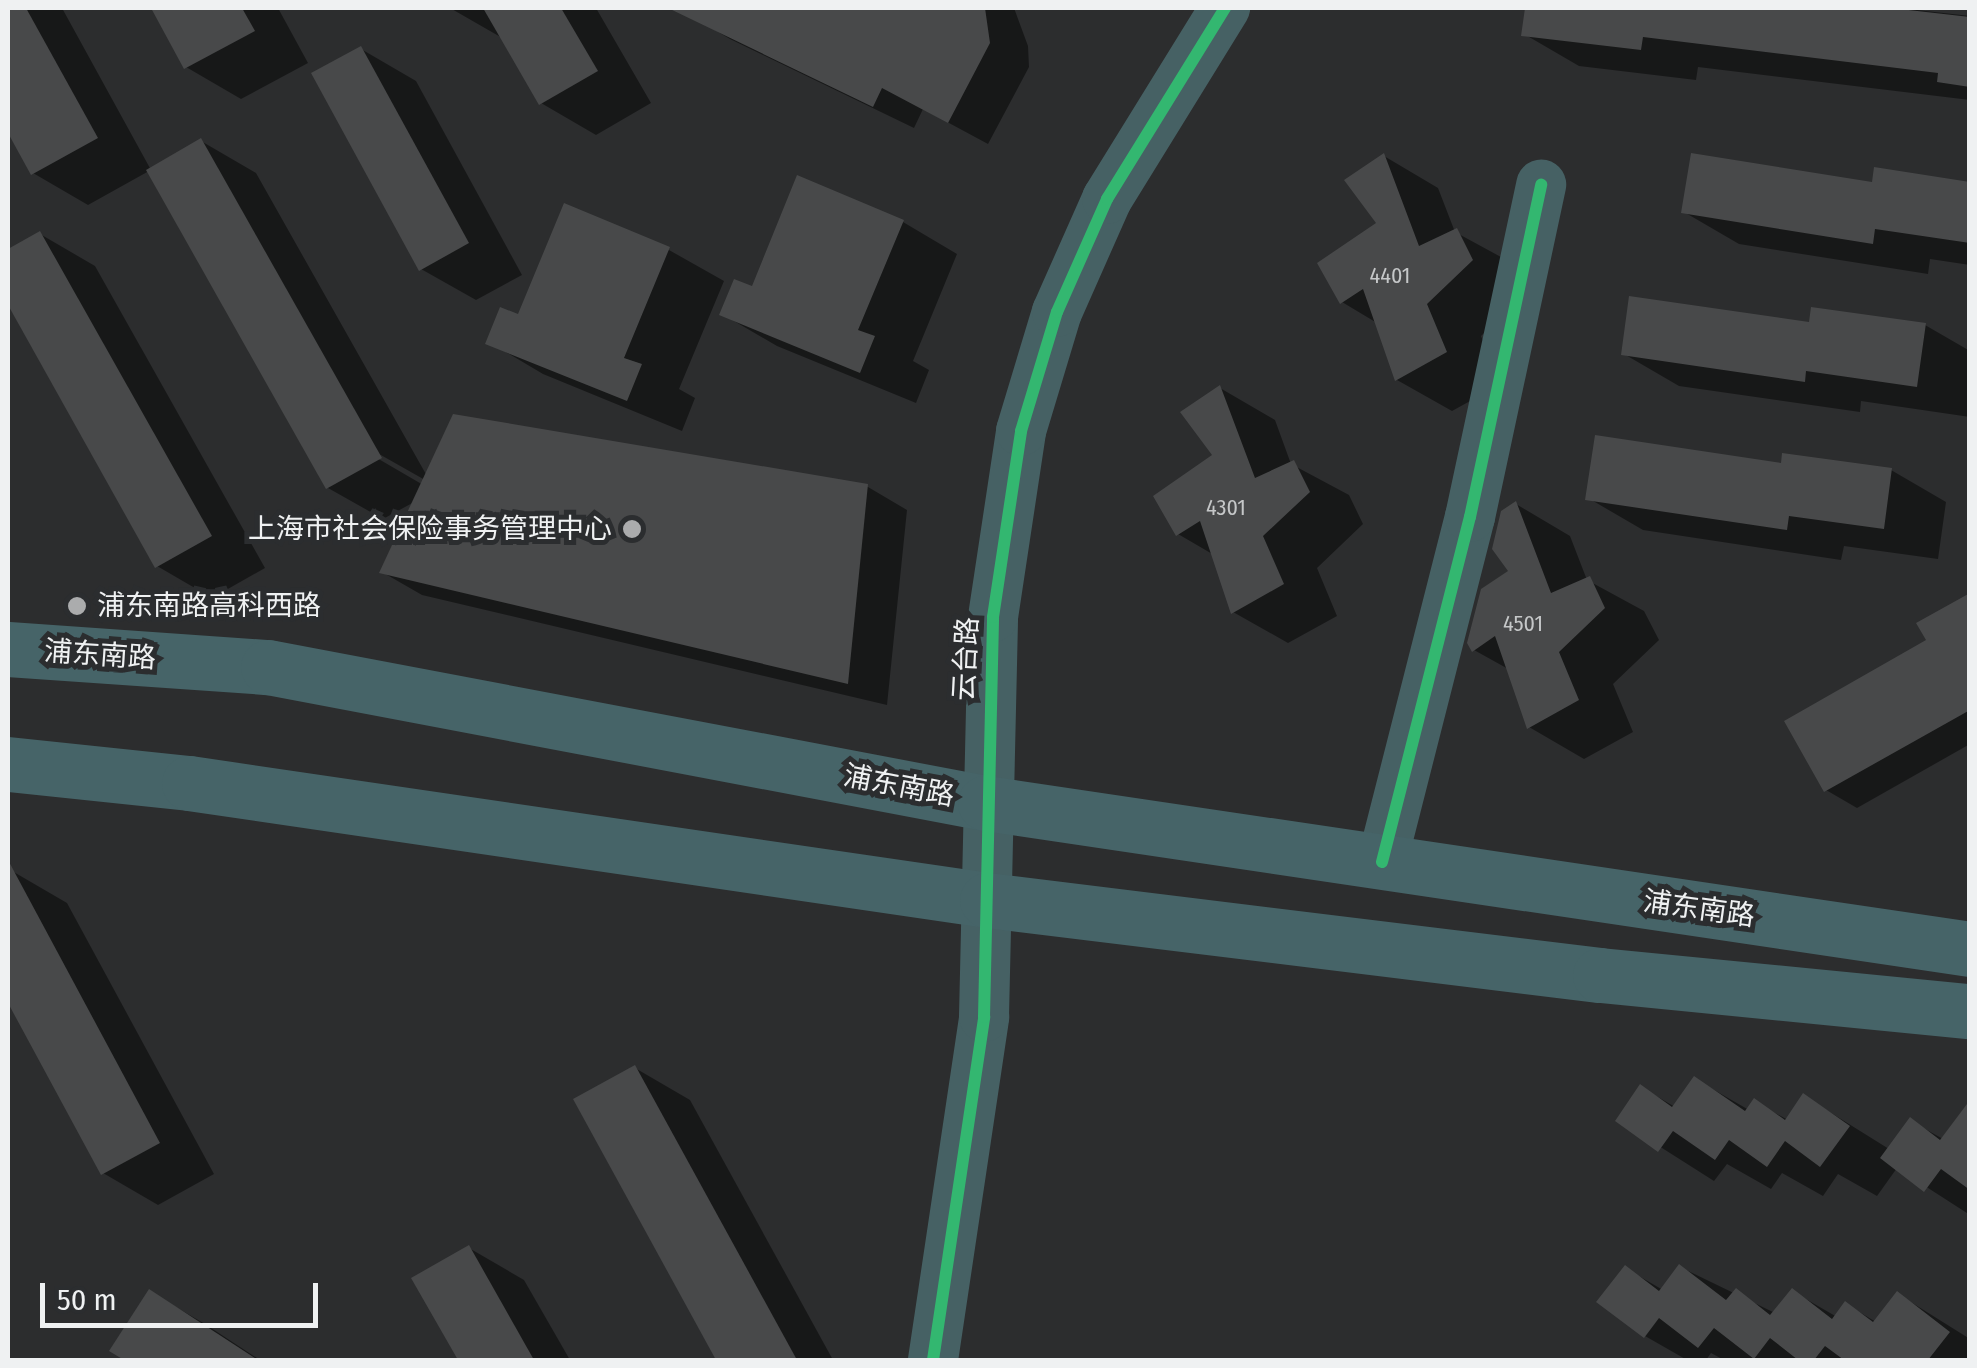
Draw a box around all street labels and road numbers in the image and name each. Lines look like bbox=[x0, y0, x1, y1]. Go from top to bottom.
street label: 云台路 bbox=[947, 616, 985, 702]
street label: 浦东南路 bbox=[43, 634, 157, 676]
street label: 浦东南路 bbox=[841, 759, 957, 813]
street label: 浦东南路 bbox=[1641, 885, 1757, 933]

